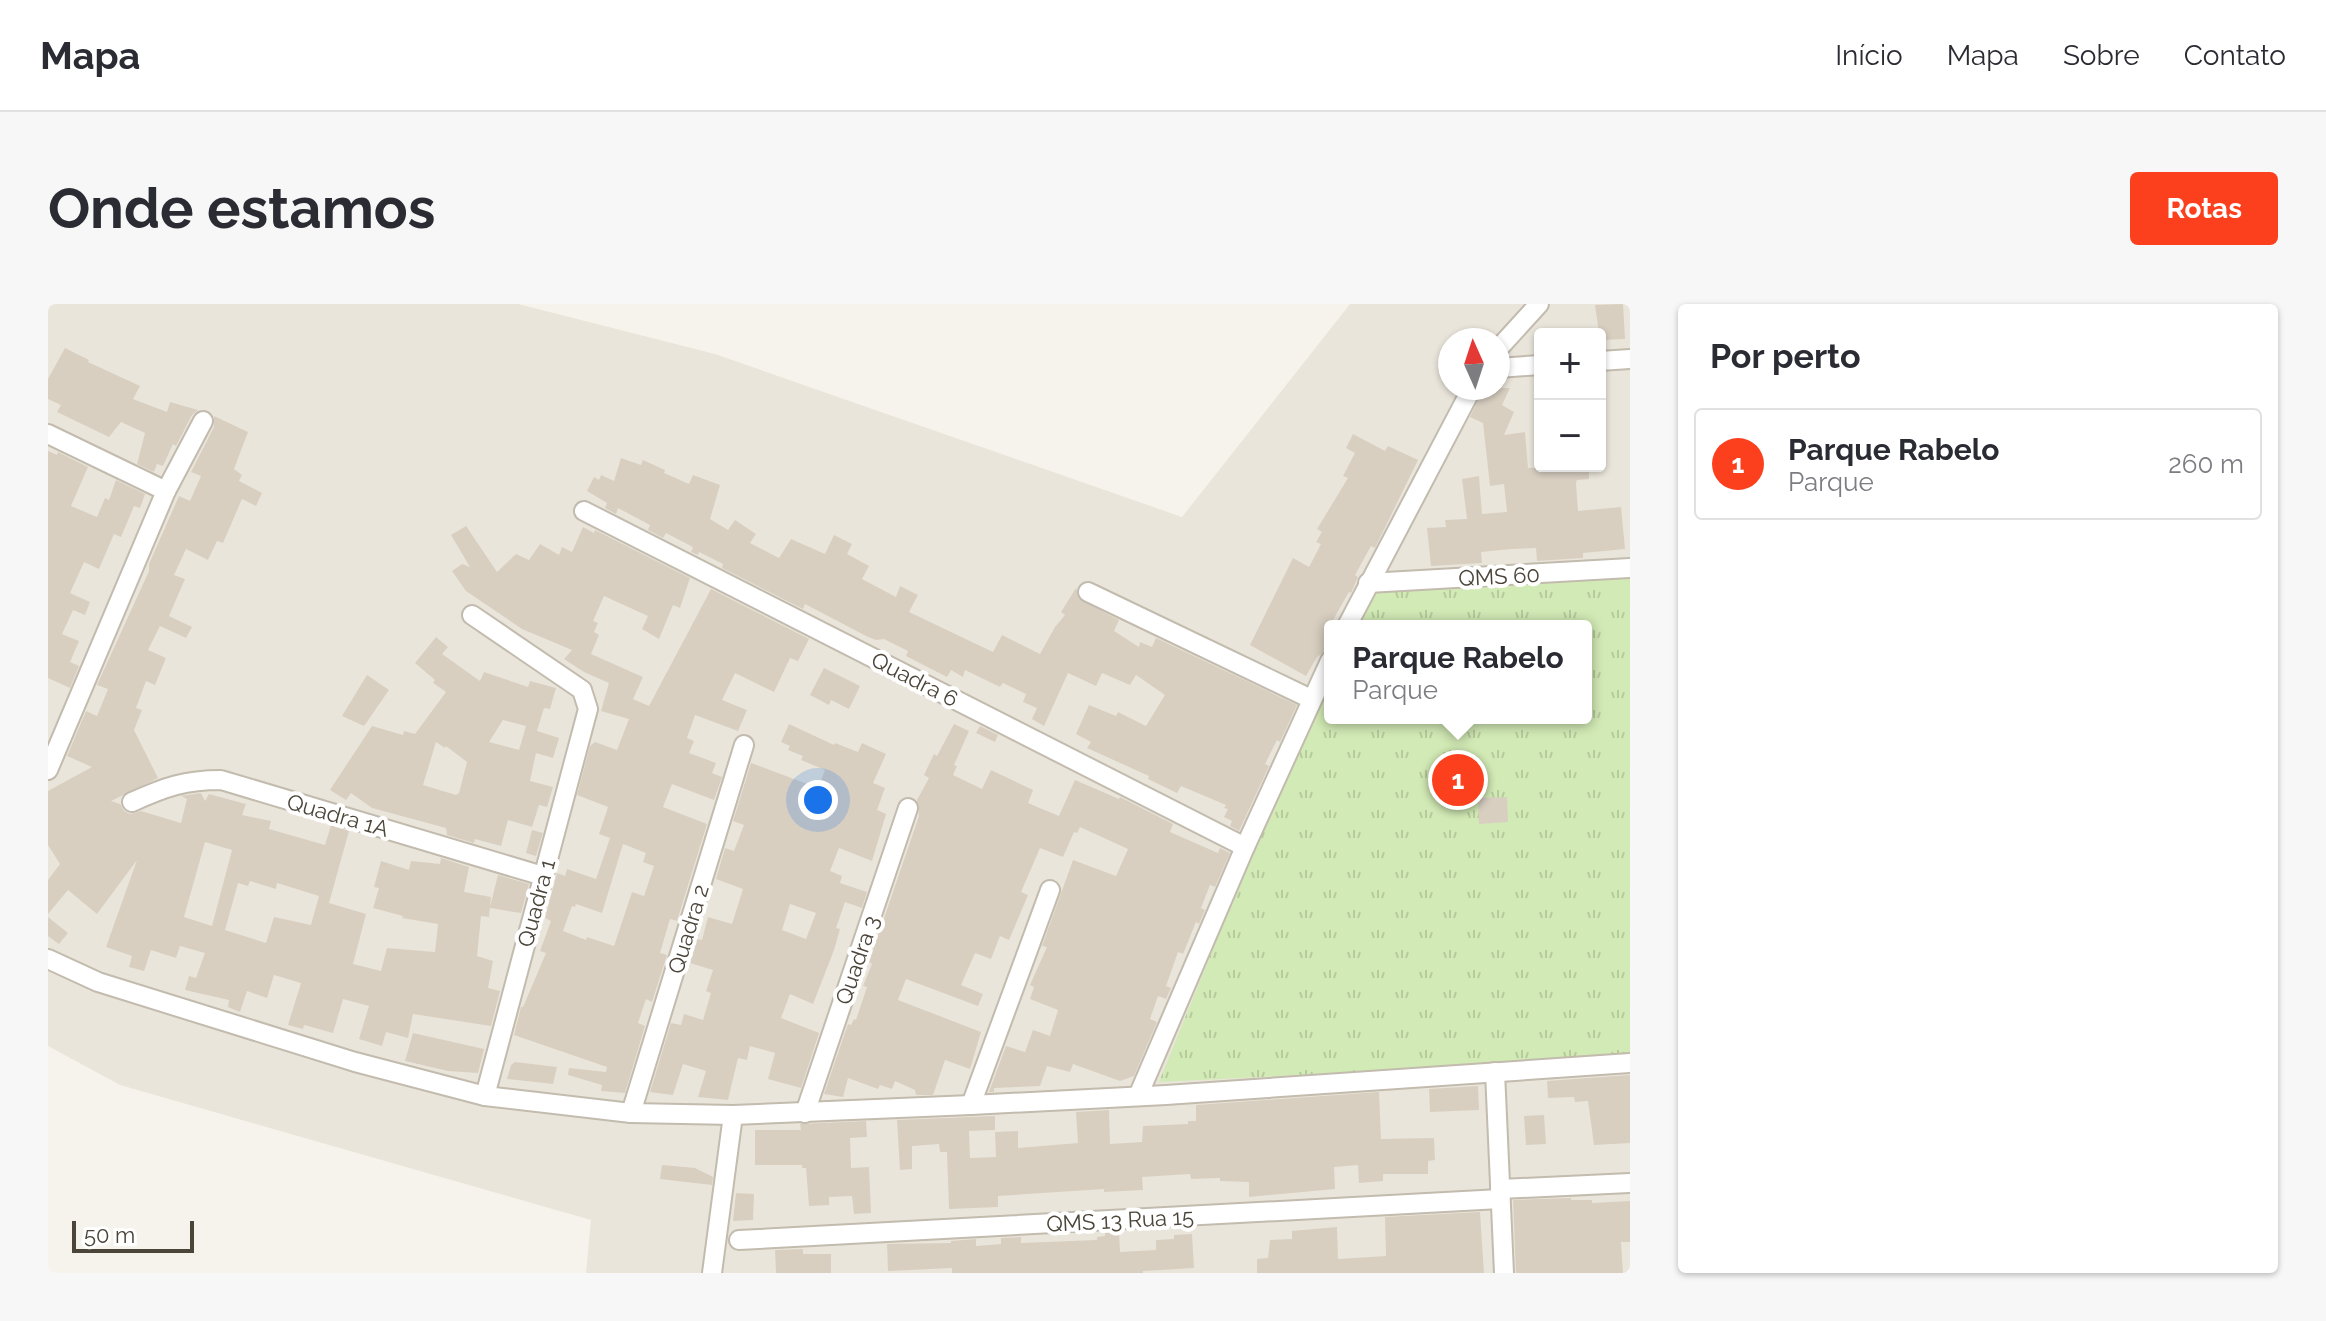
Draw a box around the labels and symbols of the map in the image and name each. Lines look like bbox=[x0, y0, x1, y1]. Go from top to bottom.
north arrow bbox=[1438, 328, 1510, 400]
street label: QMS 60 bbox=[1458, 561, 1540, 591]
street label: Quadra 6 bbox=[867, 646, 963, 712]
pin: 1 bbox=[1432, 750, 1484, 810]
your location bbox=[798, 780, 838, 820]
street label: Quadra 1A bbox=[284, 788, 392, 842]
street label: Quadra 1 bbox=[512, 856, 560, 950]
street label: Quadra 2 bbox=[662, 881, 714, 977]
street label: Quadra 3 bbox=[830, 912, 884, 1008]
street label: QMS 13 Rua 15 bbox=[1046, 1203, 1194, 1237]
scale bar bbox=[72, 1217, 194, 1253]

